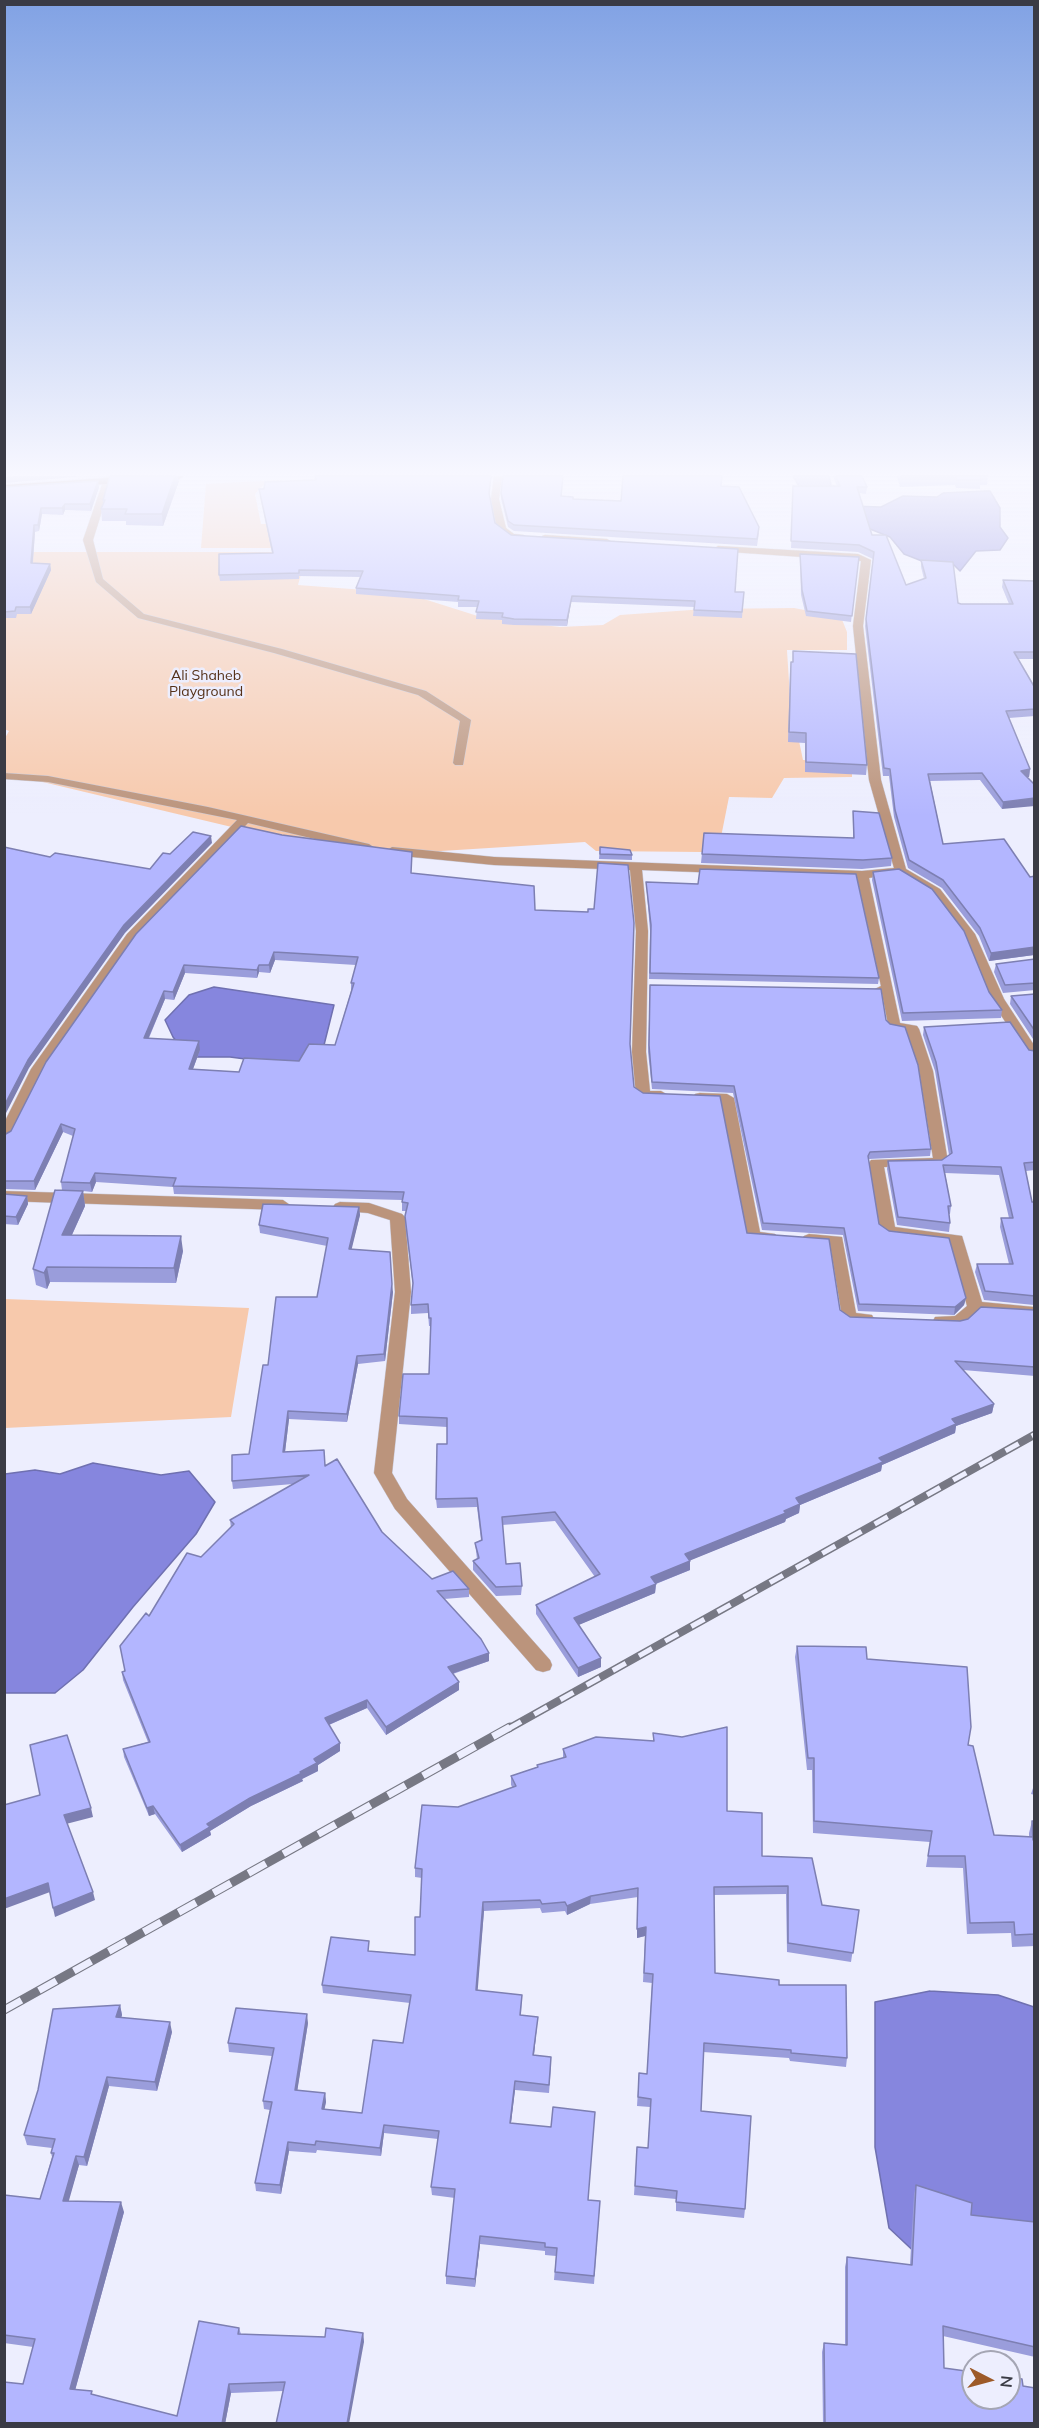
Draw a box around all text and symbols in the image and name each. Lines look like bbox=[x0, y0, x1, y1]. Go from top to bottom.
park label: Ali Shaheb Playground bbox=[169, 668, 243, 700]
north arrow bbox=[961, 2350, 1021, 2410]
text: N bbox=[996, 2375, 1017, 2389]

